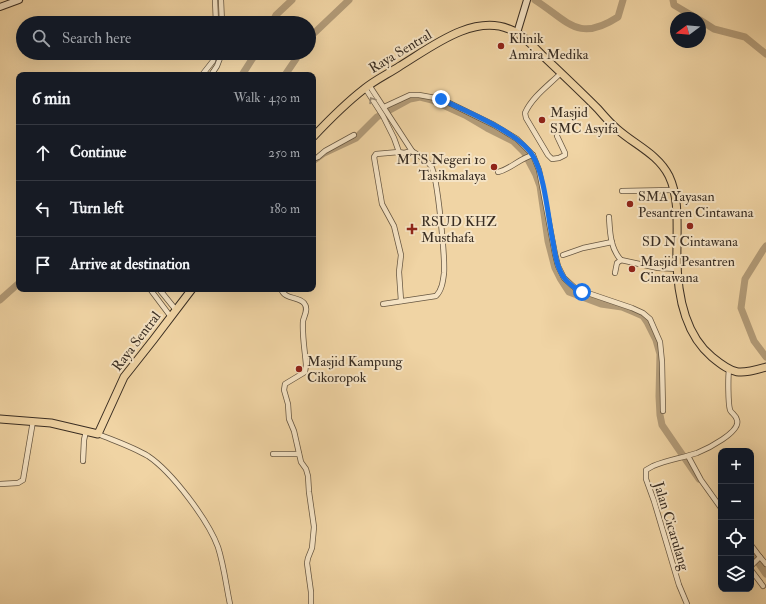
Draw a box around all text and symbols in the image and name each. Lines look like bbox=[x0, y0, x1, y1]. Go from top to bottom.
north arrow bbox=[670, 12, 706, 48]
search box bbox=[16, 16, 316, 60]
street label: Raya Sentral bbox=[366, 26, 436, 78]
icon: search bbox=[30, 27, 52, 49]
text: Search here bbox=[62, 29, 131, 48]
place label: Klinik Amira Medika bbox=[508, 30, 589, 63]
marker: Klinik Amira Medika bbox=[496, 41, 506, 51]
text: 6 min bbox=[32, 88, 71, 109]
text: Walk · 430 m bbox=[234, 90, 300, 106]
route end bbox=[432, 90, 450, 108]
one-way arrow bbox=[369, 97, 377, 104]
place label: Masjid SMC Asyifa bbox=[550, 104, 619, 138]
marker: Masjid SMC Asyifa bbox=[537, 115, 547, 125]
icon: ahead bbox=[32, 142, 54, 164]
text: Continue bbox=[70, 143, 126, 162]
text: 250 m bbox=[268, 145, 300, 161]
place label: MTS Negeri 10 Tasikmalaya bbox=[397, 151, 486, 185]
marker: MTS Negeri 10 Tasikmalaya bbox=[489, 162, 499, 172]
place label: SMA Yayasan Pesantren Cintawana bbox=[638, 188, 754, 221]
icon: left bbox=[32, 198, 54, 220]
text: Turn left bbox=[70, 199, 124, 218]
marker: SMA Yayasan Pesantren Cintawana bbox=[625, 199, 635, 209]
text: 180 m bbox=[270, 201, 300, 217]
place label: RSUD KHZ Musthafa bbox=[421, 213, 497, 246]
marker: SD N Cintawana bbox=[685, 221, 695, 231]
marker: RSUD KHZ Musthafa bbox=[406, 223, 418, 235]
place label: SD N Cintawana bbox=[642, 233, 738, 250]
place label: Masjid Pesantren Cintawana bbox=[640, 253, 735, 286]
icon: arrive bbox=[32, 254, 54, 276]
text: Arrive at destination bbox=[70, 255, 190, 274]
marker: Masjid Pesantren Cintawana bbox=[627, 264, 637, 274]
route start bbox=[573, 283, 591, 301]
street label: Raya Sentral bbox=[108, 308, 165, 375]
place label: Masjid Kampung Cikoropok bbox=[307, 353, 404, 387]
marker: Masjid Kampung Cikoropok bbox=[294, 364, 304, 374]
map controls bbox=[718, 448, 754, 592]
button: + bbox=[718, 448, 754, 484]
street label: Jalan Cicarulang bbox=[650, 479, 693, 574]
button: − bbox=[718, 484, 754, 520]
button: locate bbox=[718, 520, 754, 556]
button: layers bbox=[718, 556, 754, 592]

